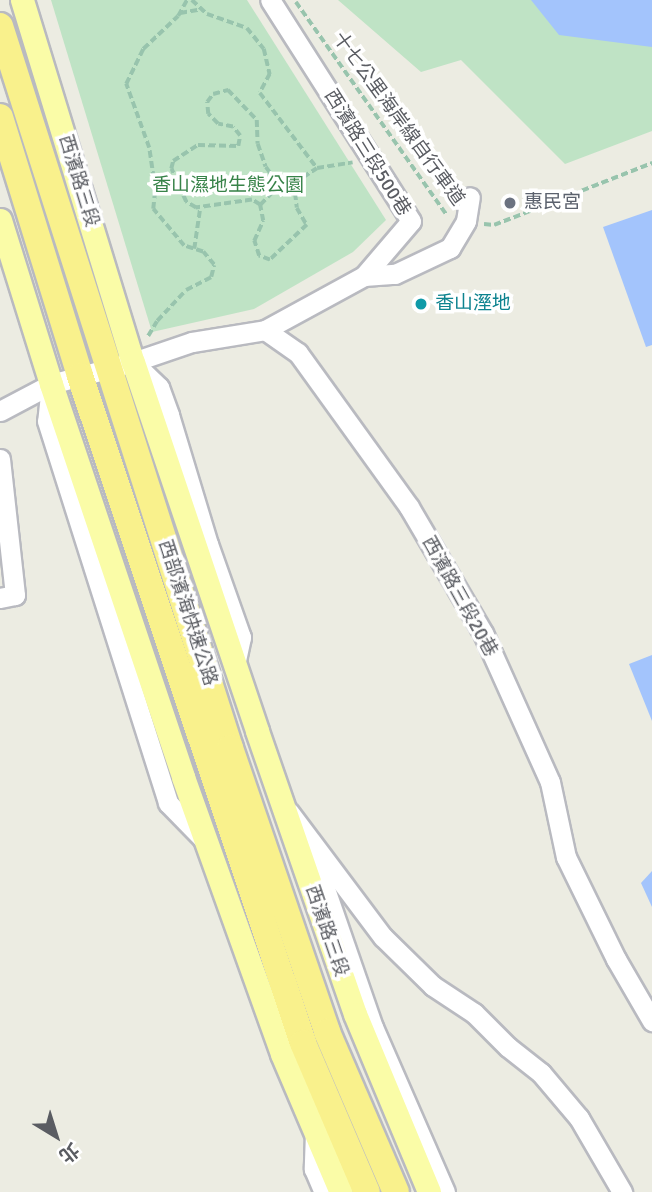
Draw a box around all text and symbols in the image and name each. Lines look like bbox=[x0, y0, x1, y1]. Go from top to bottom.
street label: 十七公里海岸線自行車道 bbox=[327, 28, 469, 210]
street label: 西濱路三段500巷 bbox=[319, 86, 415, 220]
street label: 西濱路三段 bbox=[53, 132, 103, 230]
park label: 香山濕地生態公園 bbox=[152, 175, 304, 197]
place label: 惠民宮 bbox=[524, 192, 581, 214]
marker: 惠民宮 bbox=[502, 195, 518, 211]
place label: 香山溼地 bbox=[435, 293, 511, 315]
marker: 香山溼地 bbox=[413, 296, 429, 312]
street label: 西濱路三段20巷 bbox=[416, 533, 502, 661]
street label: 西部濱海快速公路 bbox=[153, 537, 221, 689]
street label: 西濱路三段 bbox=[300, 882, 352, 980]
north arrow bbox=[21, 1101, 91, 1171]
text: 北 bbox=[54, 1137, 84, 1168]

